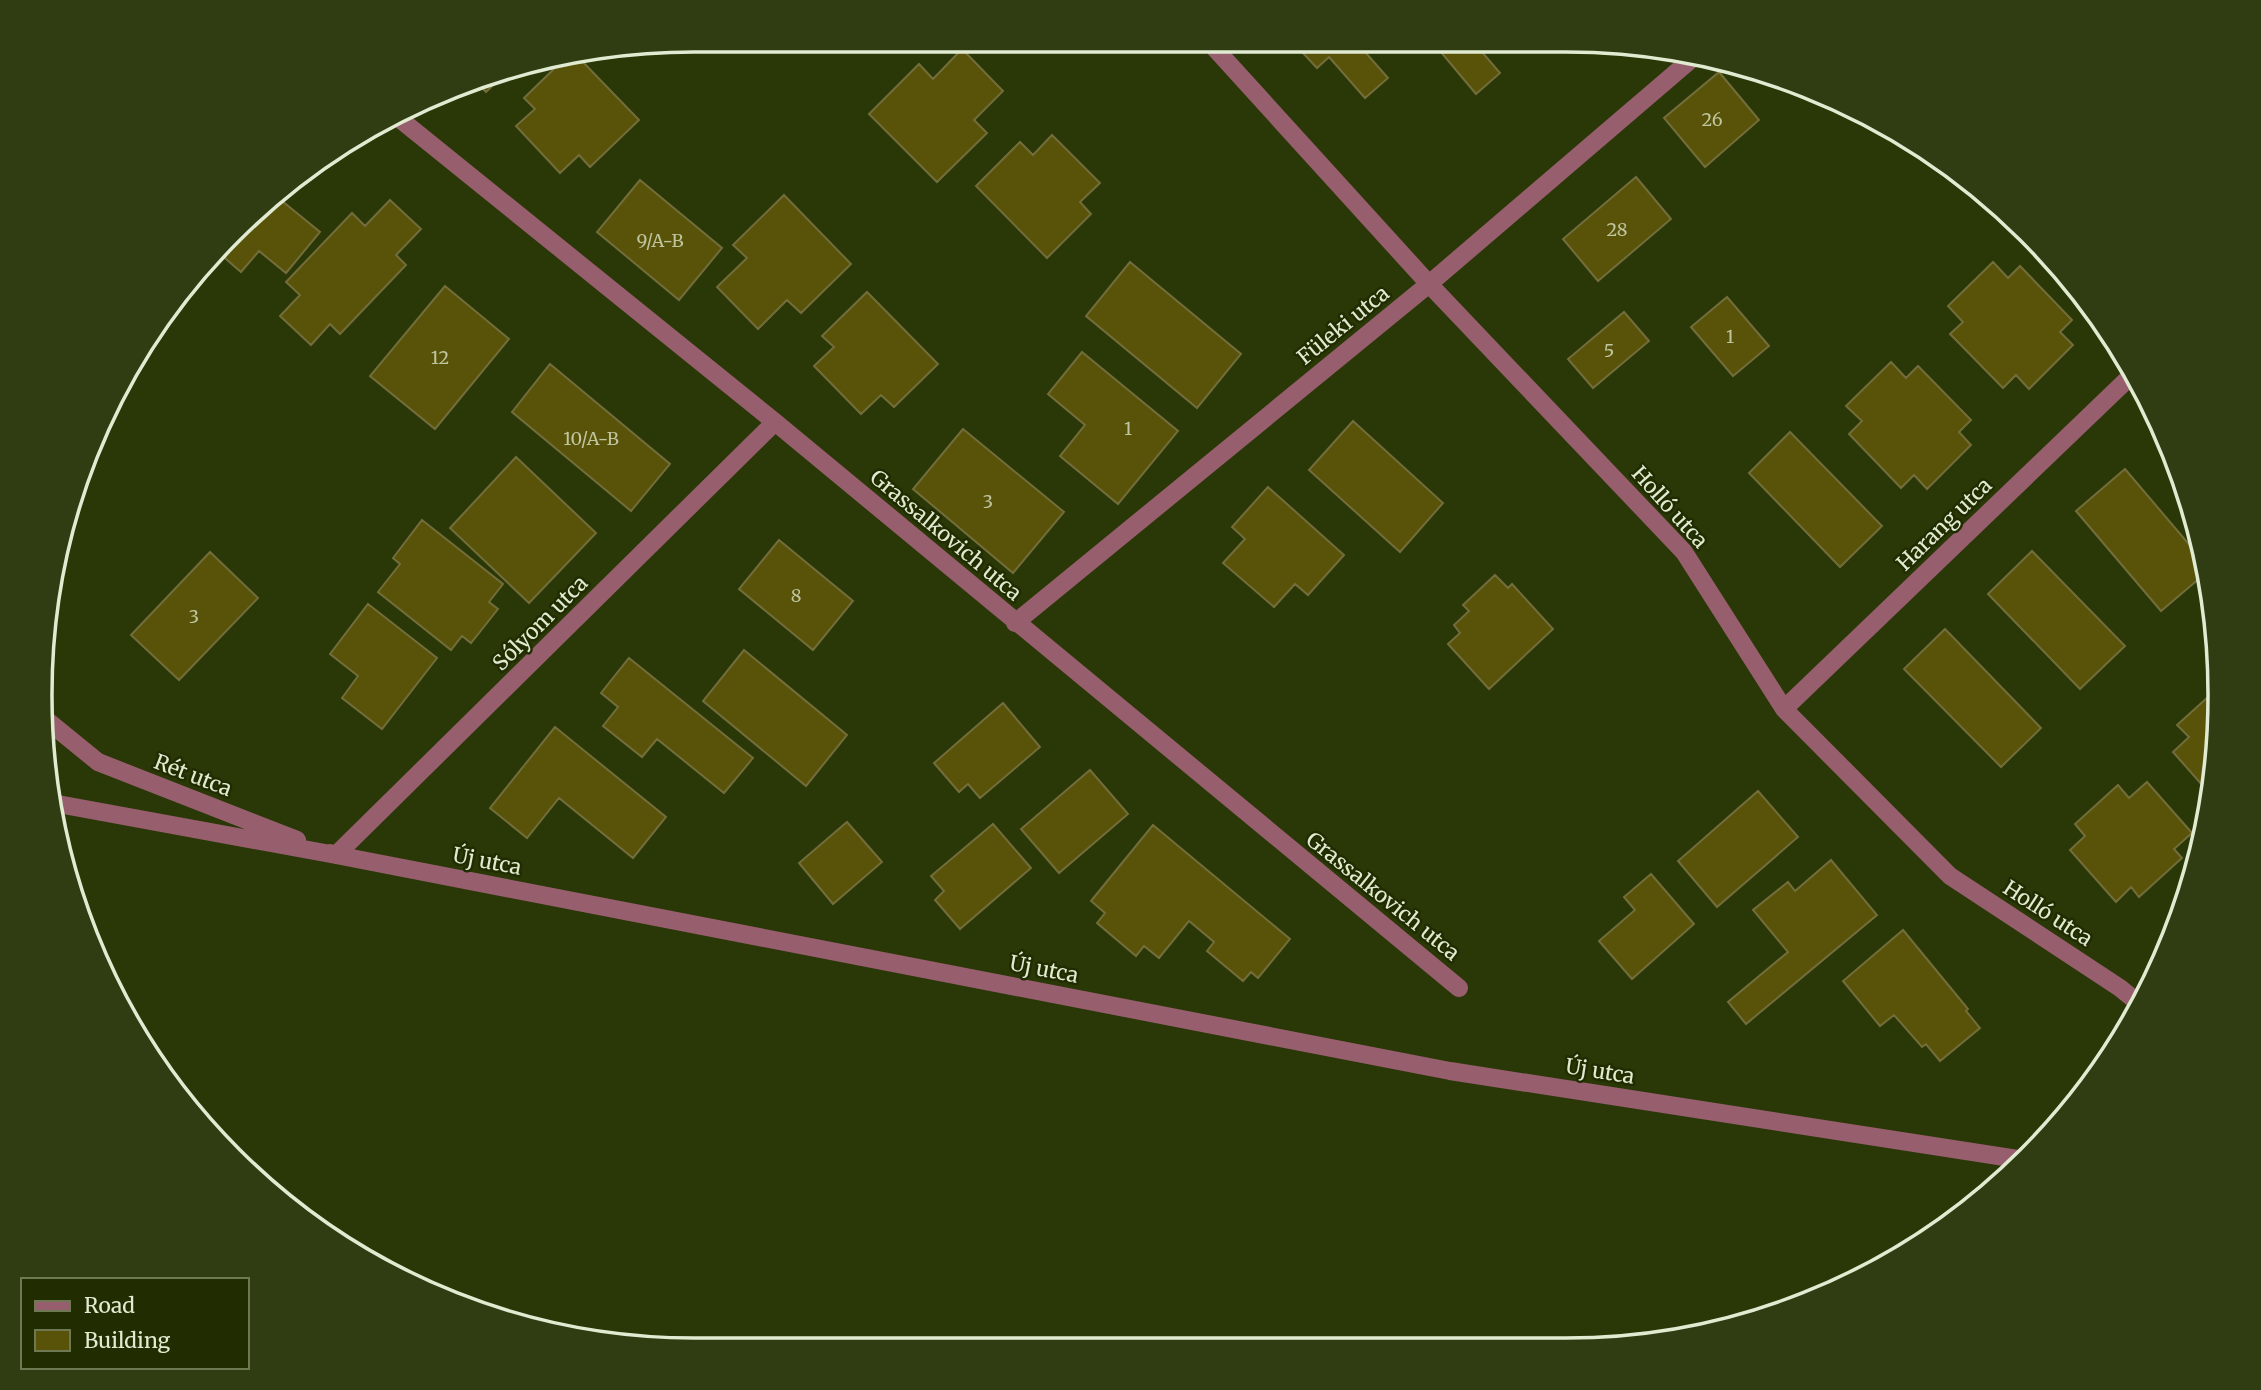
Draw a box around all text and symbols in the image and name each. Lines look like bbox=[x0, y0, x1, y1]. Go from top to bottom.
house number: 26 bbox=[1701, 108, 1723, 131]
house number: 28 bbox=[1606, 218, 1628, 241]
house number: 9/A-B bbox=[636, 229, 684, 252]
street label: Füleki utca bbox=[1291, 280, 1395, 370]
house number: 1 bbox=[1726, 325, 1734, 348]
house number: 5 bbox=[1604, 339, 1614, 362]
house number: 12 bbox=[431, 346, 449, 369]
house number: 1 bbox=[1124, 417, 1132, 440]
house number: 10/A-B bbox=[563, 427, 619, 450]
street label: Holló utca bbox=[1626, 460, 1714, 554]
street label: Grassalkovich utca bbox=[865, 464, 1027, 606]
street label: Harang utca bbox=[1891, 472, 1997, 576]
house number: 3 bbox=[983, 490, 993, 513]
street label: Sólyom utca bbox=[487, 570, 593, 676]
house number: 8 bbox=[791, 584, 801, 607]
house number: 3 bbox=[189, 605, 199, 628]
street label: Rét utca bbox=[150, 748, 236, 802]
street label: Grassalkovich utca bbox=[1301, 826, 1465, 966]
street label: Új utca bbox=[450, 840, 524, 881]
street label: Holló utca bbox=[1998, 874, 2098, 952]
street label: Új utca bbox=[1007, 948, 1081, 989]
street label: Új utca bbox=[1563, 1051, 1637, 1090]
legend bbox=[21, 1278, 248, 1369]
text: Road bbox=[84, 1292, 135, 1319]
text: Building bbox=[84, 1327, 171, 1354]

